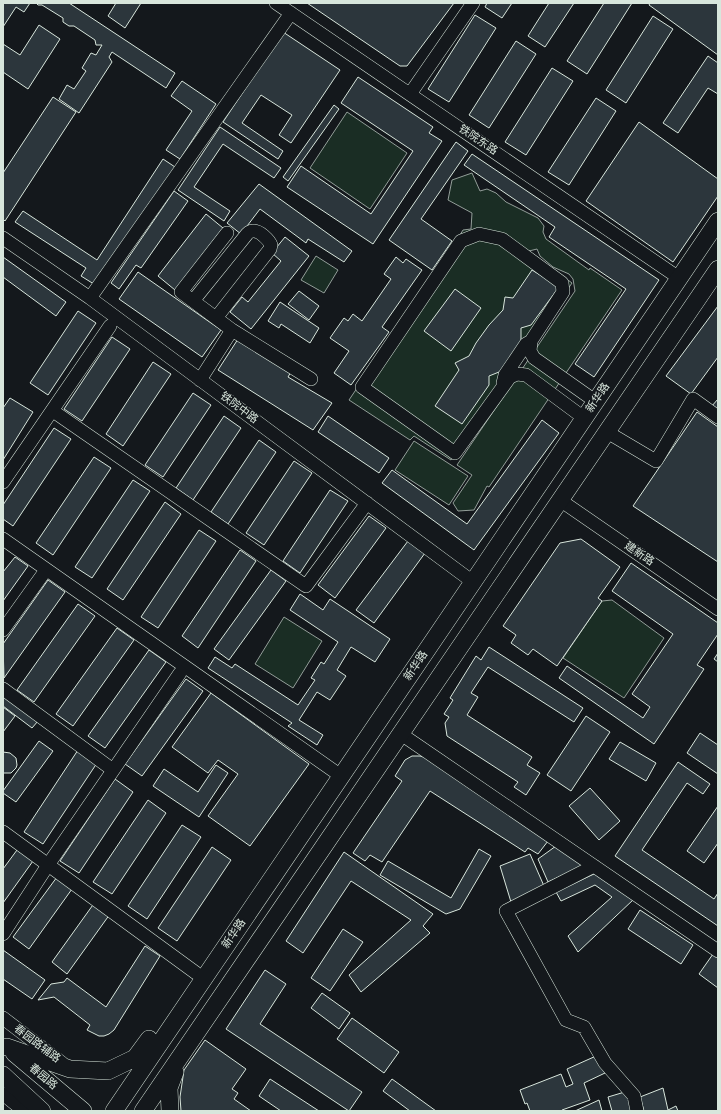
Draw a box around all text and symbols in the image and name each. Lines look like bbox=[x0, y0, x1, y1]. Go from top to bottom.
street label: 铁院东路 bbox=[456, 122, 500, 158]
street label: 新华路 bbox=[583, 380, 613, 416]
street label: 铁院中路 bbox=[217, 389, 261, 427]
street label: 建新路 bbox=[621, 539, 657, 569]
street label: 新华路 bbox=[401, 648, 431, 684]
street label: 新华路 bbox=[219, 916, 249, 952]
street label: 春园路辅路 bbox=[11, 1022, 63, 1066]
street label: 春园路 bbox=[26, 1061, 60, 1093]

